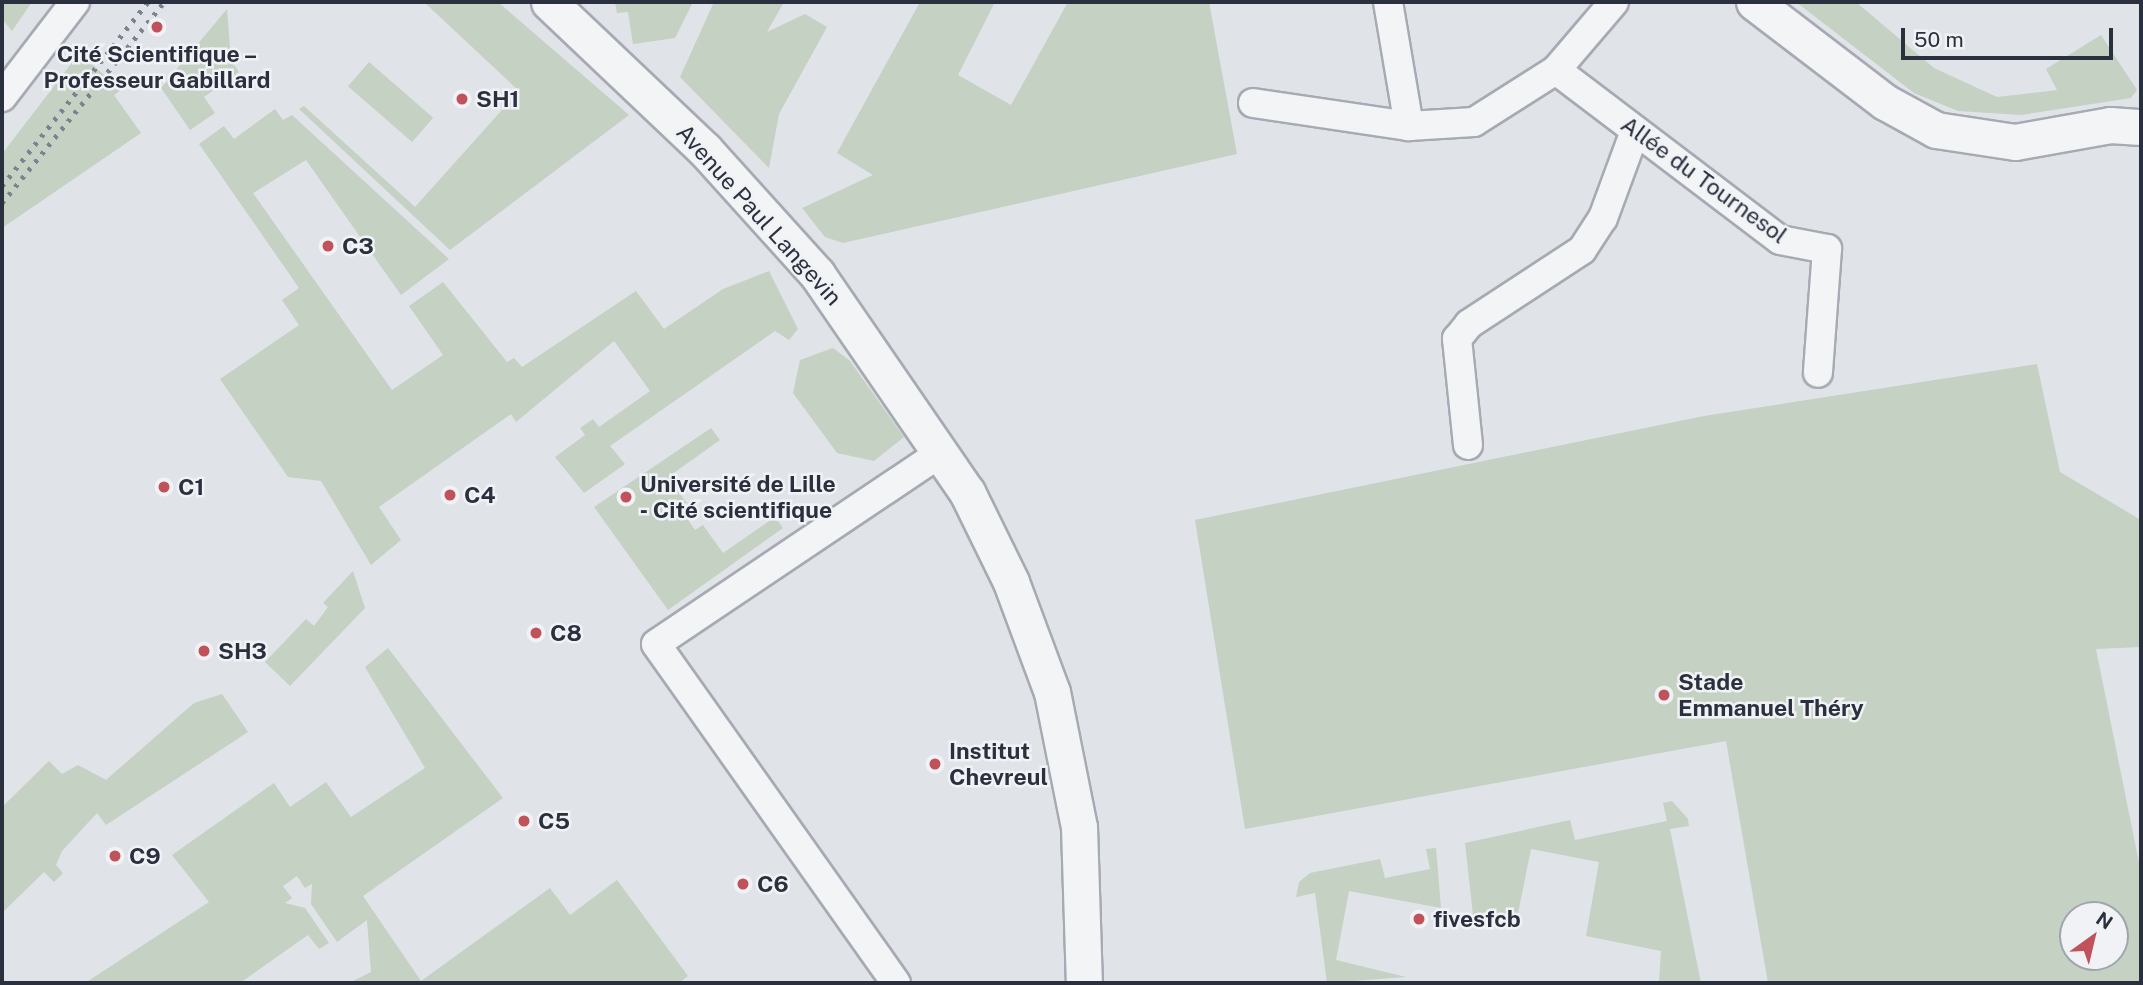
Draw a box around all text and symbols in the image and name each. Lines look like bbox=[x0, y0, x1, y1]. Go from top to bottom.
scale bar bbox=[1905, 14, 2117, 58]
marker: Cité Scientifique – Professeur Gabillard bbox=[147, 17, 167, 37]
text: 50 m bbox=[1914, 27, 1964, 52]
place label: Cité Scientifique – Professeur Gabillard bbox=[43, 40, 271, 94]
place label: SH1 bbox=[476, 85, 519, 113]
marker: SH1 bbox=[454, 91, 470, 107]
street label: Allée du Tournesol bbox=[1615, 110, 1793, 250]
street label: Avenue Paul Langevin bbox=[670, 119, 848, 311]
place label: C3 bbox=[342, 232, 374, 260]
marker: C3 bbox=[320, 238, 336, 254]
place label: Université de Lille ‐ Cité scientifique bbox=[640, 470, 836, 524]
place label: C1 bbox=[178, 473, 204, 501]
marker: C1 bbox=[156, 479, 172, 495]
place label: C4 bbox=[464, 481, 496, 509]
marker: C4 bbox=[442, 487, 458, 503]
marker: Université de Lille ‐ Cité scientifique bbox=[618, 489, 634, 505]
place label: C8 bbox=[550, 619, 582, 647]
marker: C8 bbox=[528, 625, 544, 641]
place label: SH3 bbox=[218, 637, 267, 665]
marker: SH3 bbox=[196, 643, 212, 659]
place label: Stade Emmanuel Théry bbox=[1678, 668, 1864, 722]
marker: Stade Emmanuel Théry bbox=[1656, 687, 1672, 703]
place label: Institut Chevreul bbox=[949, 737, 1048, 791]
marker: Institut Chevreul bbox=[927, 756, 943, 772]
place label: C5 bbox=[538, 807, 570, 835]
marker: C5 bbox=[516, 813, 532, 829]
place label: C9 bbox=[129, 842, 161, 870]
marker: C9 bbox=[107, 848, 123, 864]
place label: C6 bbox=[757, 870, 789, 898]
marker: C6 bbox=[735, 876, 751, 892]
north arrow bbox=[2059, 901, 2129, 971]
place label: fivesfcb bbox=[1433, 905, 1521, 933]
text: N bbox=[2092, 907, 2117, 934]
marker: fivesfcb bbox=[1411, 911, 1427, 927]

